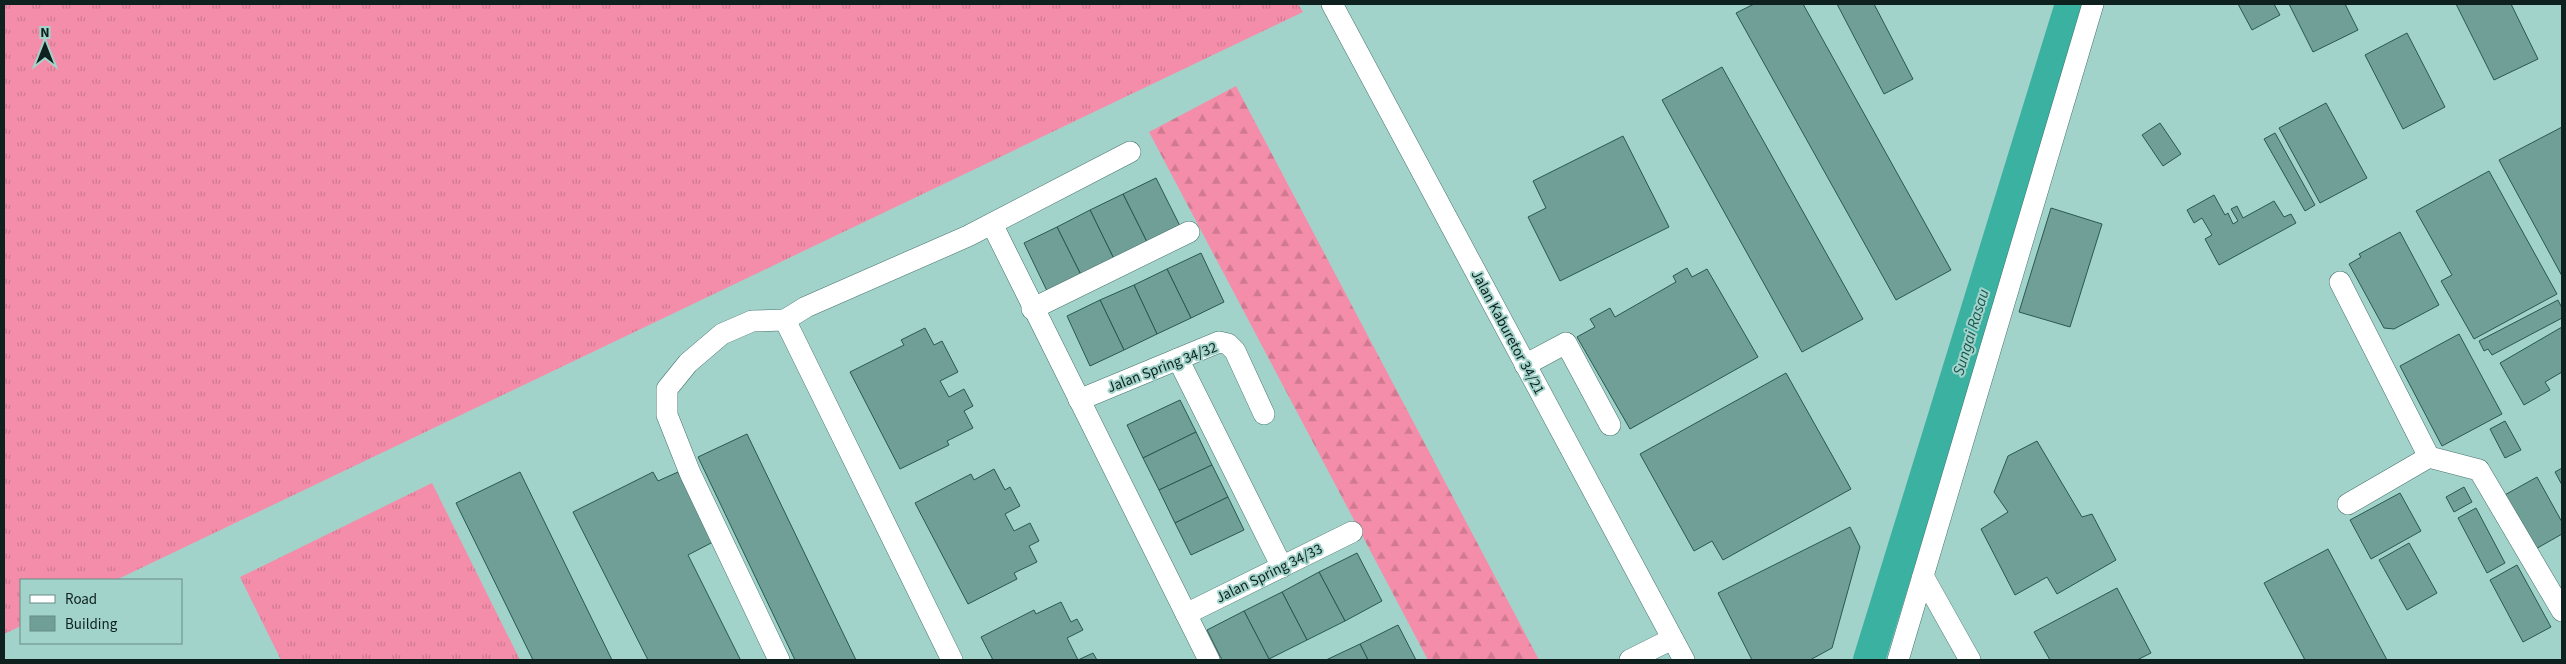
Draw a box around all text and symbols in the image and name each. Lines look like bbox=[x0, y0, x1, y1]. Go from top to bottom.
north arrow bbox=[20, 20, 70, 70]
text: N bbox=[40, 23, 50, 43]
street label: Jalan Kaburetor 34/21 bbox=[1466, 266, 1549, 398]
water label: Sungai Rasau bbox=[1947, 286, 1995, 378]
street label: Jalan Spring 34/32 bbox=[1104, 337, 1220, 398]
street label: Jalan Spring 34/33 bbox=[1212, 538, 1326, 608]
legend bbox=[20, 579, 182, 644]
text: Road bbox=[65, 589, 97, 610]
text: Building bbox=[65, 614, 118, 635]

